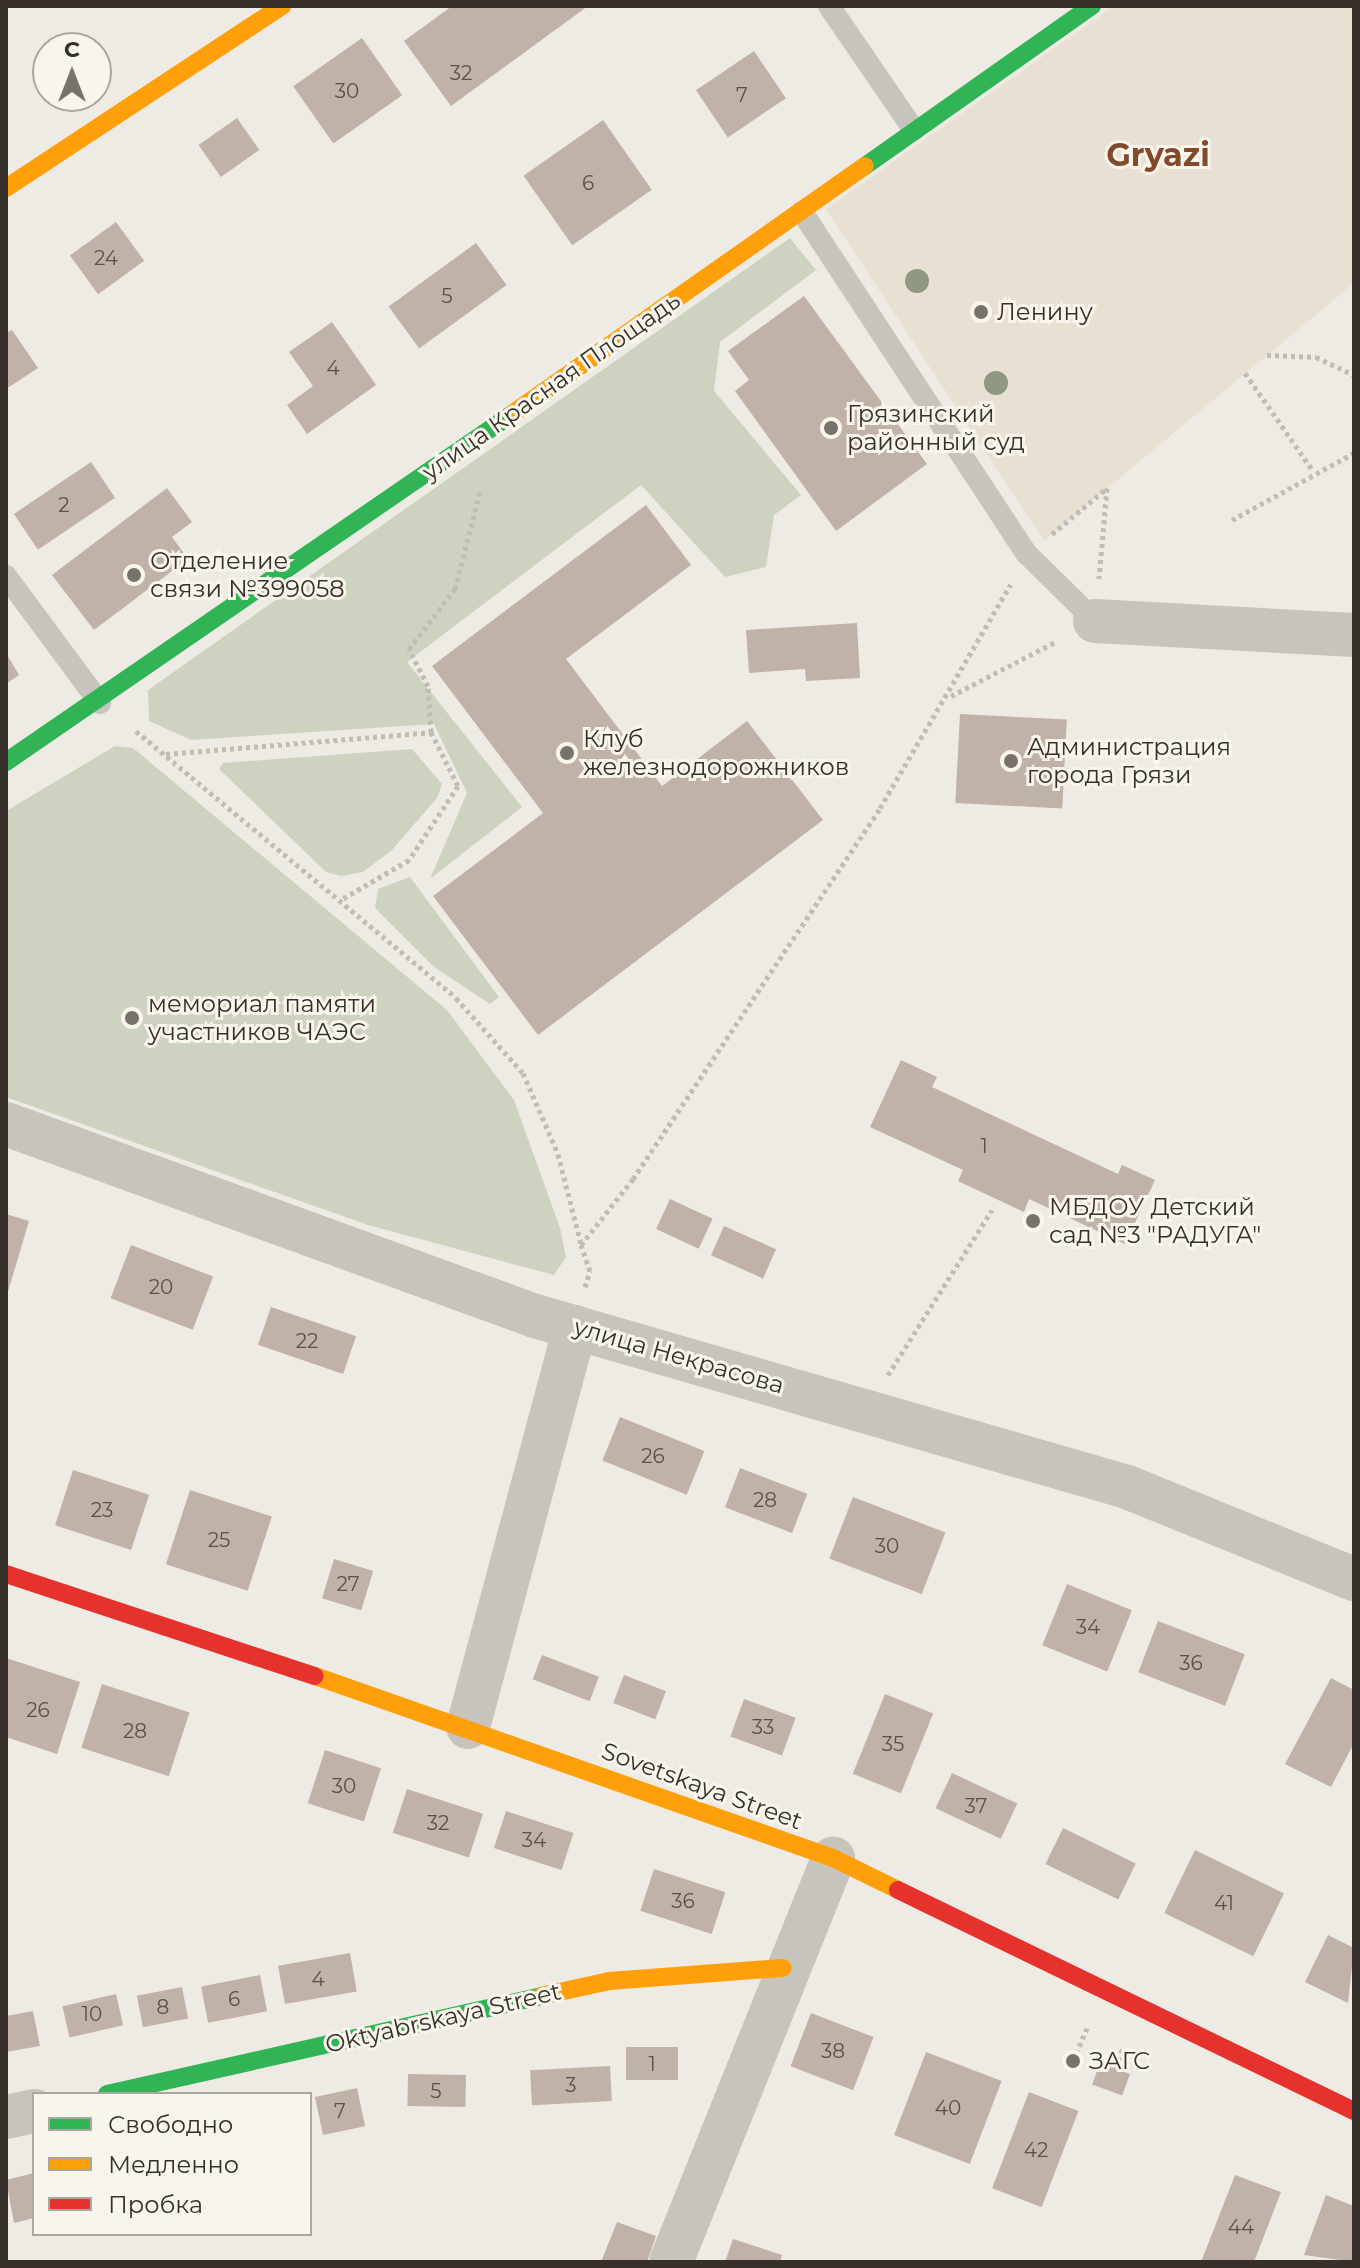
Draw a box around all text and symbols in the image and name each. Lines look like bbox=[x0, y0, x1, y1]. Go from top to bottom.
north arrow bbox=[32, 32, 112, 112]
text: С bbox=[64, 36, 80, 63]
house number: 32 bbox=[450, 61, 472, 85]
house number: 30 bbox=[335, 79, 359, 103]
house number: 7 bbox=[736, 83, 748, 107]
district label: Gryazi bbox=[1106, 136, 1210, 174]
house number: 6 bbox=[582, 171, 594, 195]
house number: 24 bbox=[94, 246, 118, 270]
house number: 5 bbox=[441, 284, 453, 308]
street label: улица Красная Площадь bbox=[416, 286, 686, 486]
place label: Ленину bbox=[997, 298, 1093, 326]
marker: Ленину bbox=[972, 303, 990, 321]
house number: 4 bbox=[326, 356, 340, 380]
place label: Грязинский районный суд bbox=[847, 400, 1025, 456]
marker: Грязинский районный суд bbox=[822, 419, 840, 437]
house number: 2 bbox=[58, 493, 70, 517]
place label: Отделение связи №399058 bbox=[150, 547, 345, 603]
marker: Отделение связи №399058 bbox=[125, 566, 143, 584]
place label: Клуб железнодорожников bbox=[583, 725, 849, 781]
place label: Администрация города Грязи bbox=[1027, 733, 1231, 789]
marker: Клуб железнодорожников bbox=[558, 744, 576, 762]
marker: Администрация города Грязи bbox=[1002, 752, 1020, 770]
place label: мемориал памяти участников ЧАЭС bbox=[148, 990, 376, 1046]
marker: мемориал памяти участников ЧАЭС bbox=[123, 1009, 141, 1027]
house number: 1 bbox=[980, 1134, 988, 1158]
place label: МБДОУ Детский сад №3 "РАДУГА" bbox=[1049, 1193, 1261, 1249]
marker: МБДОУ Детский сад №3 "РАДУГА" bbox=[1024, 1212, 1042, 1230]
house number: 20 bbox=[149, 1275, 173, 1299]
street label: улица Некрасова bbox=[571, 1312, 787, 1400]
house number: 22 bbox=[296, 1329, 318, 1353]
house number: 26 bbox=[641, 1444, 665, 1468]
house number: 28 bbox=[753, 1488, 777, 1512]
house number: 23 bbox=[91, 1498, 113, 1522]
house number: 25 bbox=[208, 1528, 230, 1552]
house number: 30 bbox=[875, 1534, 899, 1558]
house number: 27 bbox=[336, 1572, 360, 1596]
house number: 34 bbox=[1076, 1615, 1100, 1639]
house number: 36 bbox=[1179, 1651, 1203, 1675]
house number: 26 bbox=[26, 1698, 50, 1722]
house number: 33 bbox=[752, 1715, 774, 1739]
house number: 28 bbox=[123, 1719, 147, 1743]
house number: 35 bbox=[882, 1732, 904, 1756]
street label: Sovetskaya Street bbox=[598, 1736, 806, 1836]
house number: 30 bbox=[332, 1774, 356, 1798]
house number: 37 bbox=[965, 1794, 987, 1818]
house number: 32 bbox=[427, 1811, 449, 1835]
house number: 34 bbox=[522, 1828, 546, 1852]
house number: 36 bbox=[671, 1889, 695, 1913]
house number: 41 bbox=[1214, 1891, 1234, 1915]
house number: 4 bbox=[311, 1967, 325, 1991]
street label: Oktyabrskaya Street bbox=[322, 1977, 564, 2059]
house number: 6 bbox=[228, 1987, 240, 2011]
house number: 8 bbox=[157, 1995, 169, 2019]
house number: 10 bbox=[82, 2002, 102, 2026]
house number: 38 bbox=[821, 2039, 845, 2063]
place label: ЗАГС bbox=[1089, 2047, 1150, 2075]
house number: 1 bbox=[648, 2052, 656, 2076]
marker: ЗАГС bbox=[1064, 2052, 1082, 2070]
house number: 3 bbox=[565, 2073, 577, 2097]
house number: 5 bbox=[430, 2079, 442, 2103]
legend bbox=[32, 2092, 312, 2236]
house number: 40 bbox=[935, 2096, 961, 2120]
house number: 7 bbox=[334, 2099, 346, 2123]
text: Свободно bbox=[108, 2110, 233, 2139]
house number: 42 bbox=[1024, 2138, 1048, 2162]
text: Медленно bbox=[108, 2150, 239, 2179]
text: Пробка bbox=[108, 2190, 203, 2219]
house number: 44 bbox=[1228, 2215, 1254, 2239]

